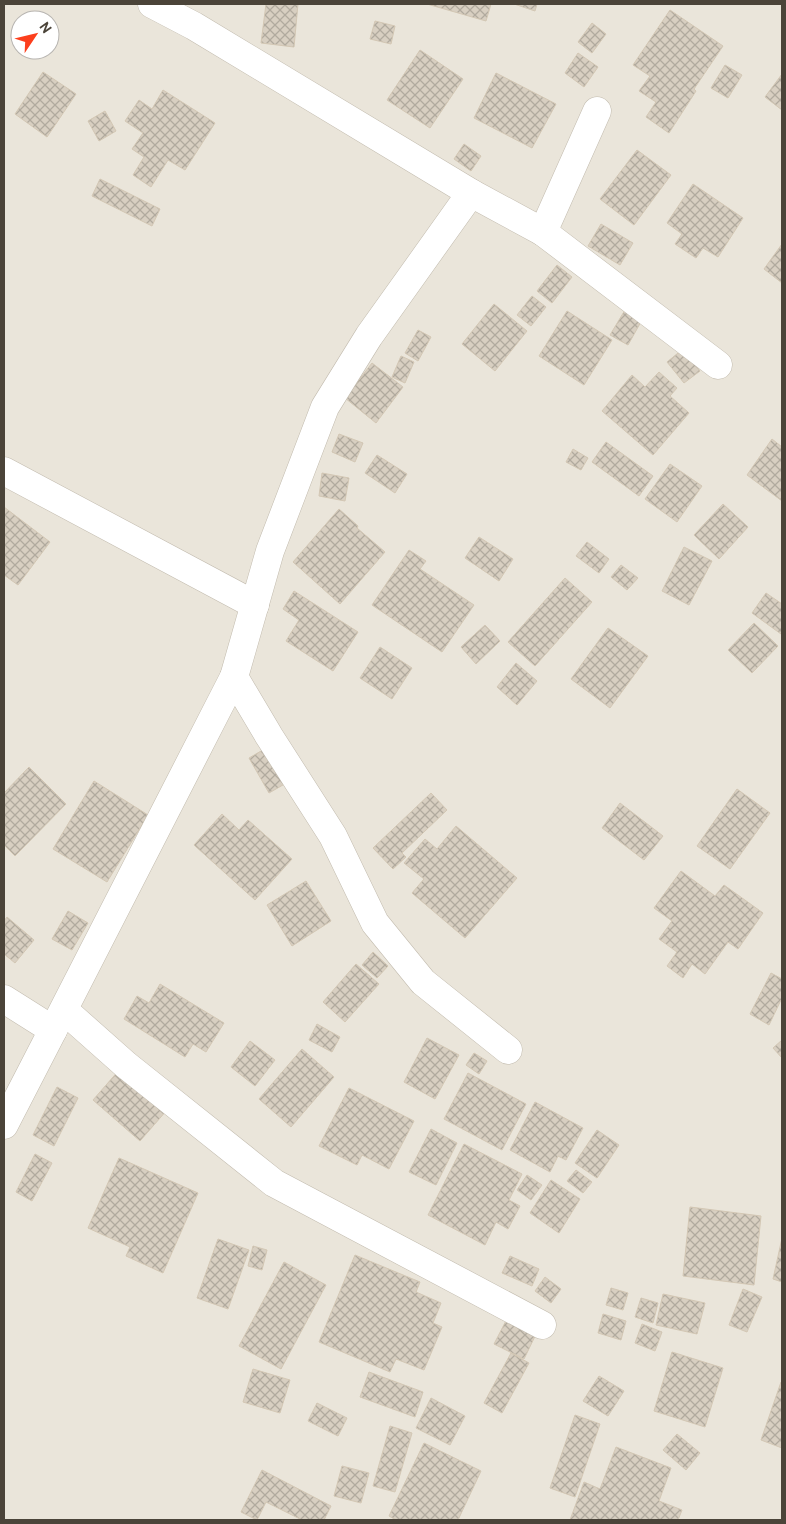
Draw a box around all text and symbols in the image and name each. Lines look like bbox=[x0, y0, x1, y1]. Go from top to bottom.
north arrow bbox=[10, 10, 60, 60]
text: N bbox=[35, 19, 54, 37]

